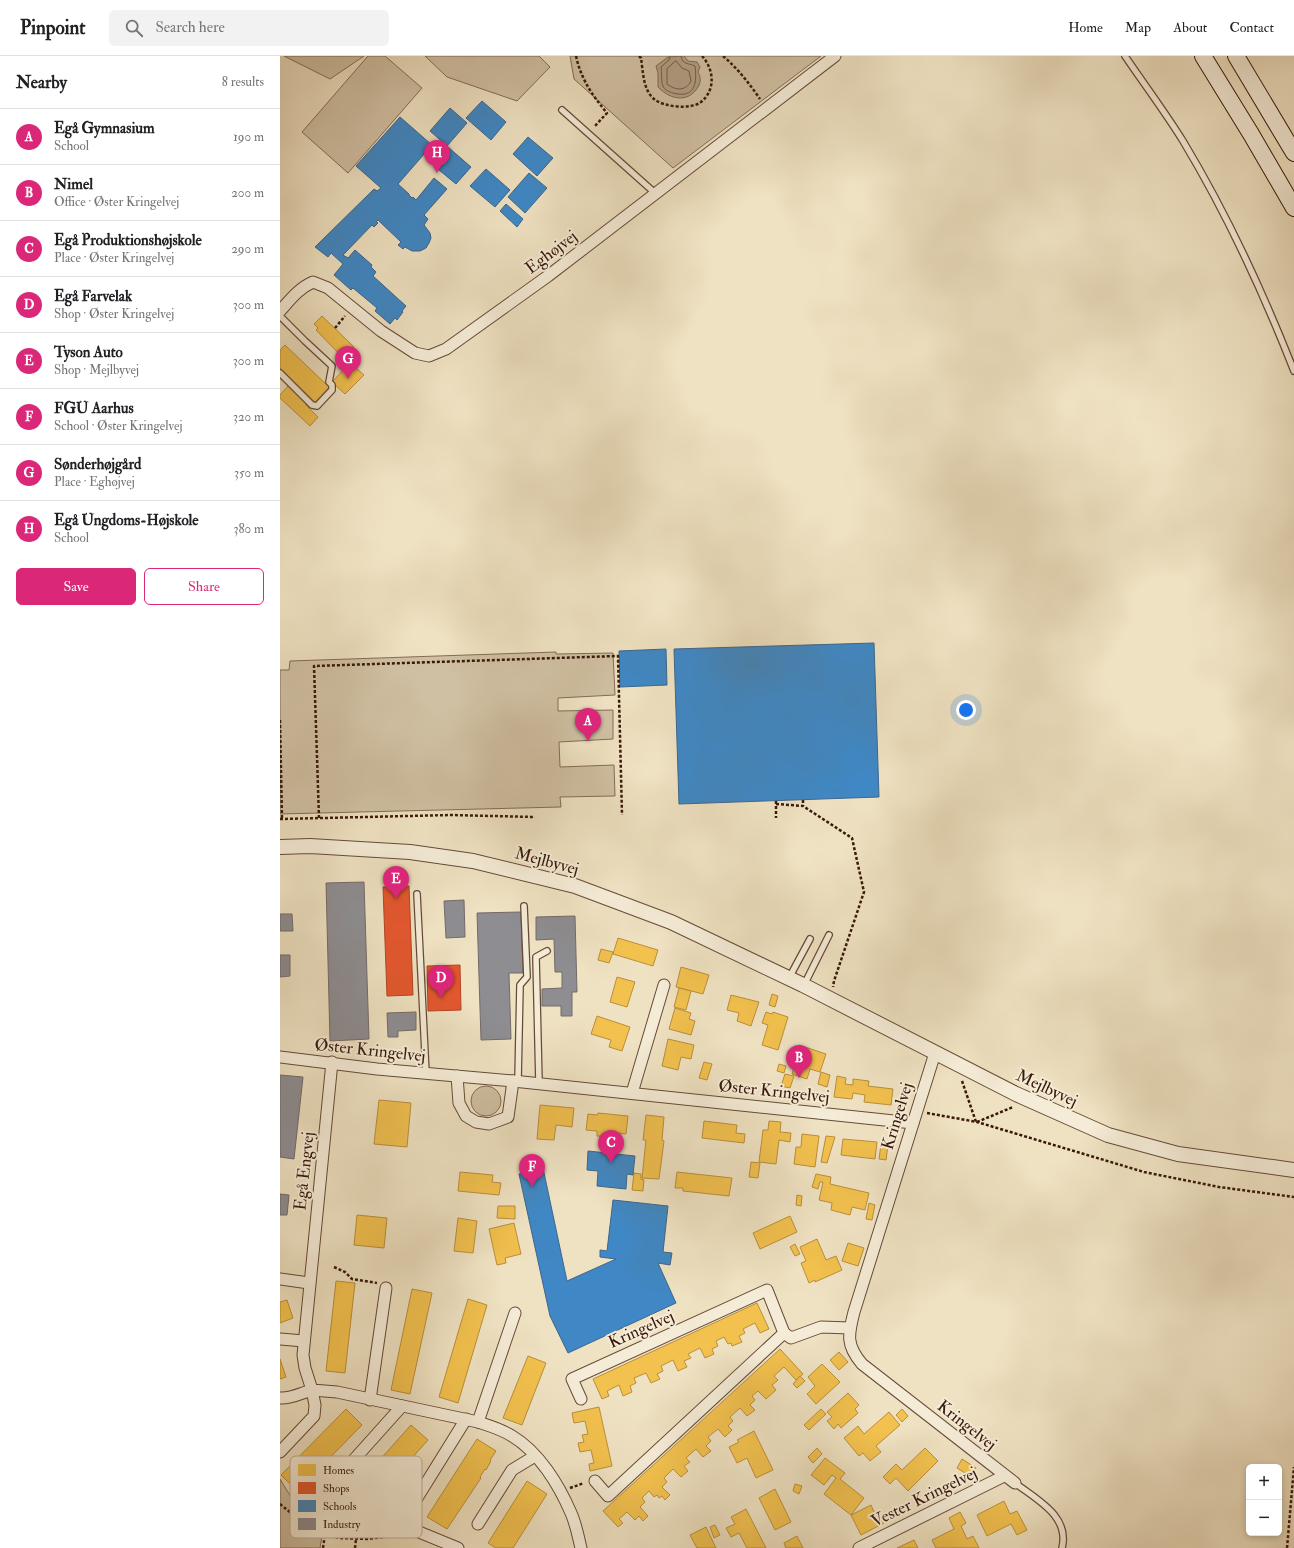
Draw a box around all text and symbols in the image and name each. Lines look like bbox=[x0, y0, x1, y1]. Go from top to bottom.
search box bbox=[109, 10, 389, 46]
text: Pinpoint bbox=[20, 16, 85, 40]
icon: search bbox=[123, 17, 145, 39]
text: Search here bbox=[155, 18, 225, 37]
text: Home bbox=[1068, 19, 1103, 36]
text: Map bbox=[1125, 19, 1151, 36]
text: About bbox=[1173, 19, 1207, 36]
text: Contact bbox=[1229, 19, 1274, 36]
text: Nearby bbox=[16, 72, 67, 93]
text: 8 results bbox=[222, 74, 264, 90]
text: Egå Gymnasium bbox=[54, 119, 155, 138]
text: A bbox=[25, 129, 33, 145]
text: 190 m bbox=[233, 129, 264, 145]
text: School bbox=[54, 138, 89, 154]
pin: H bbox=[424, 140, 450, 173]
text: Nimel bbox=[54, 175, 93, 194]
text: B bbox=[25, 185, 33, 201]
text: 200 m bbox=[231, 185, 264, 201]
text: Office · Øster Kringelvej bbox=[54, 194, 179, 210]
street label: Eghøjvej bbox=[521, 226, 581, 278]
text: Egå Produktionshøjskole bbox=[54, 231, 202, 250]
text: C bbox=[24, 241, 34, 257]
text: 290 m bbox=[231, 241, 264, 257]
text: Place · Øster Kringelvej bbox=[54, 250, 174, 266]
text: Egå Farvelak bbox=[54, 287, 132, 306]
text: D bbox=[24, 297, 34, 313]
text: 300 m bbox=[233, 297, 264, 313]
text: Shop · Øster Kringelvej bbox=[54, 306, 174, 322]
text: Tyson Auto bbox=[54, 343, 123, 362]
pin: G bbox=[335, 346, 361, 379]
text: E bbox=[24, 353, 34, 369]
text: 300 m bbox=[233, 353, 264, 369]
text: Shop · Mejlbyvej bbox=[54, 362, 139, 378]
text: FGU Aarhus bbox=[54, 399, 134, 418]
text: F bbox=[25, 409, 33, 425]
text: 320 m bbox=[233, 409, 264, 425]
text: School · Øster Kringelvej bbox=[54, 418, 183, 434]
text: Sønderhøjgård bbox=[54, 455, 141, 474]
text: G bbox=[24, 465, 34, 481]
text: 350 m bbox=[234, 465, 264, 481]
text: Place · Eghøjvej bbox=[54, 474, 135, 490]
text: Egå Ungdoms-Højskole bbox=[54, 511, 199, 530]
text: H bbox=[24, 521, 34, 537]
text: 380 m bbox=[233, 521, 264, 537]
text: School bbox=[54, 530, 89, 546]
button: Save bbox=[16, 568, 136, 605]
button: Share bbox=[144, 568, 264, 605]
your location bbox=[956, 700, 976, 720]
pin: A bbox=[575, 708, 601, 741]
street label: Mejlbyvej bbox=[512, 842, 581, 881]
pin: E bbox=[383, 866, 409, 899]
pin: D bbox=[428, 965, 454, 998]
street label: Øster Kringelvej bbox=[313, 1034, 427, 1066]
pin: B bbox=[786, 1045, 812, 1078]
street label: Mejlbyvej bbox=[1013, 1065, 1081, 1112]
street label: Øster Kringelvej bbox=[717, 1075, 831, 1107]
street label: Kringelvej bbox=[877, 1080, 917, 1152]
pin: C bbox=[598, 1130, 624, 1163]
street label: Egå Engvej bbox=[289, 1131, 319, 1211]
pin: F bbox=[519, 1154, 545, 1187]
street label: Kringelvej bbox=[605, 1305, 677, 1353]
street label: Kringelvej bbox=[933, 1395, 1001, 1455]
legend bbox=[290, 1456, 422, 1538]
street label: Vester Kringelvej bbox=[867, 1462, 981, 1532]
text: Homes bbox=[323, 1464, 354, 1477]
map controls bbox=[1246, 1464, 1282, 1536]
button: + bbox=[1246, 1464, 1282, 1500]
text: Shops bbox=[323, 1482, 350, 1496]
text: Schools bbox=[323, 1500, 357, 1513]
button: − bbox=[1246, 1500, 1282, 1536]
text: Industry bbox=[323, 1518, 361, 1532]

